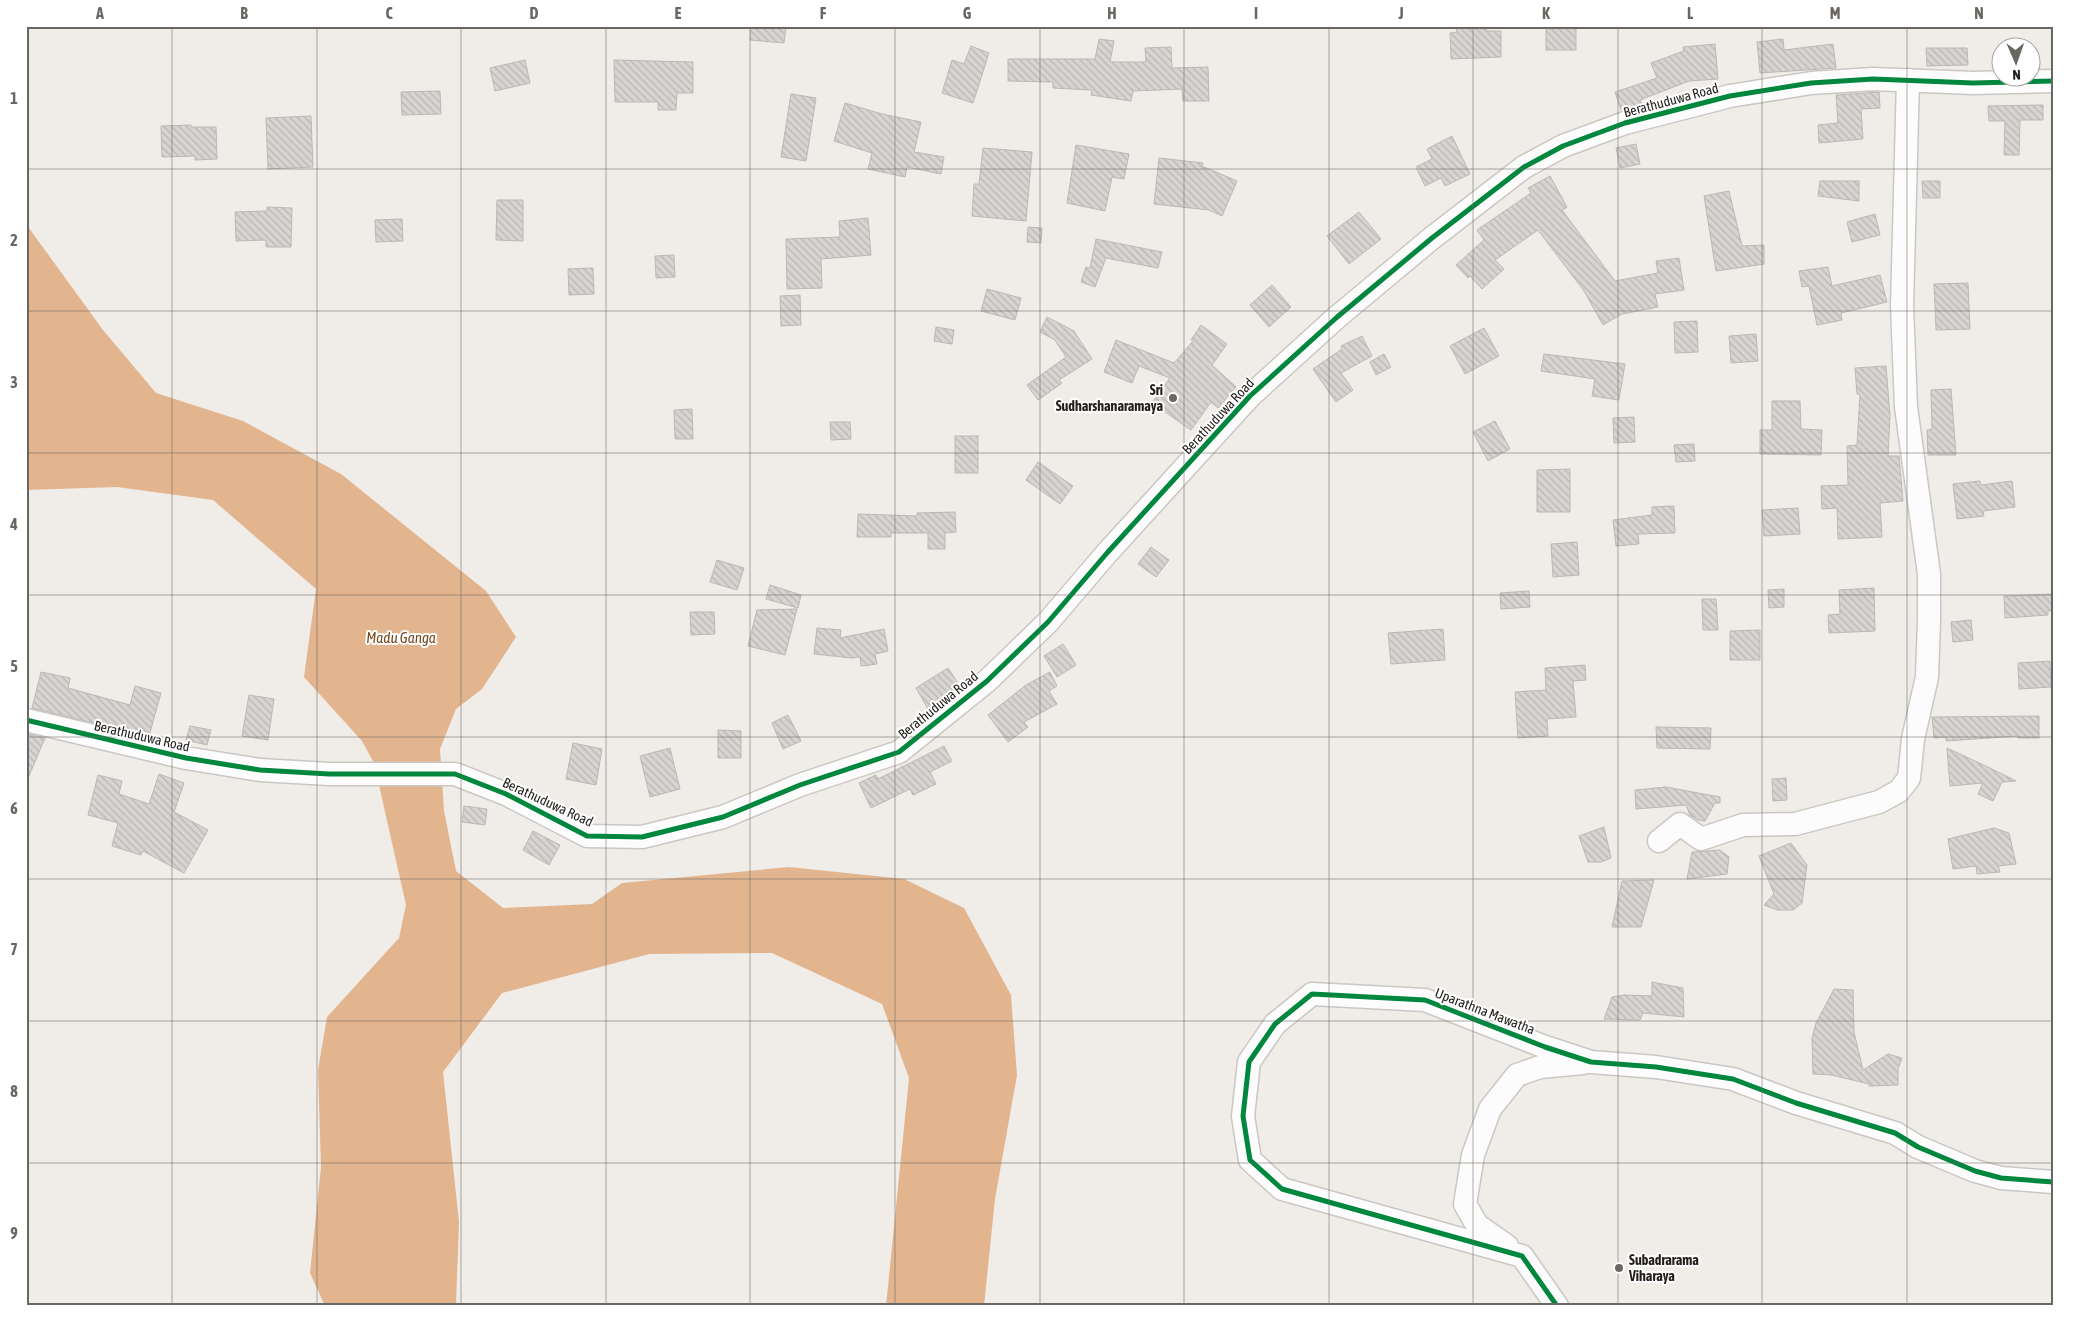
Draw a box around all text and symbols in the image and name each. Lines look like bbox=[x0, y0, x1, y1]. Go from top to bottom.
text: A bbox=[95, 4, 104, 22]
text: B bbox=[240, 4, 248, 22]
text: C bbox=[385, 4, 393, 22]
text: D bbox=[530, 4, 539, 22]
text: E bbox=[675, 4, 682, 22]
text: F bbox=[820, 4, 827, 22]
text: G bbox=[963, 4, 972, 22]
text: H bbox=[1107, 4, 1117, 22]
text: I bbox=[1254, 4, 1258, 22]
text: J bbox=[1397, 4, 1404, 22]
text: K bbox=[1542, 4, 1550, 22]
text: L bbox=[1687, 4, 1694, 22]
text: M bbox=[1830, 4, 1840, 22]
text: N bbox=[1974, 4, 1984, 22]
north arrow bbox=[1992, 38, 2042, 88]
text: N bbox=[2012, 67, 2021, 83]
street label: Berathuduwa Road bbox=[1622, 80, 1720, 120]
text: 1 bbox=[10, 89, 18, 107]
text: 2 bbox=[10, 231, 18, 249]
text: 3 bbox=[10, 373, 18, 391]
street label: Berathuduwa Road bbox=[1179, 375, 1257, 457]
place label: Sri Sudharshanaramaya bbox=[1056, 382, 1163, 414]
marker: Sri Sudharshanaramaya bbox=[1167, 392, 1179, 404]
text: 4 bbox=[9, 515, 18, 533]
water label: Madu Ganga bbox=[366, 629, 436, 646]
text: 5 bbox=[10, 657, 18, 675]
street label: Berathuduwa Road bbox=[895, 668, 981, 742]
street label: Berathuduwa Road bbox=[93, 717, 191, 755]
street label: Berathuduwa Road bbox=[500, 774, 596, 830]
text: 6 bbox=[10, 799, 18, 817]
text: 7 bbox=[10, 940, 18, 958]
street label: Uparathna Mawatha bbox=[1433, 985, 1537, 1037]
text: 8 bbox=[10, 1082, 18, 1100]
text: 9 bbox=[10, 1224, 18, 1242]
place label: Subadrarama Viharaya bbox=[1628, 1252, 1699, 1284]
marker: Subadrarama Viharaya bbox=[1613, 1262, 1625, 1274]

